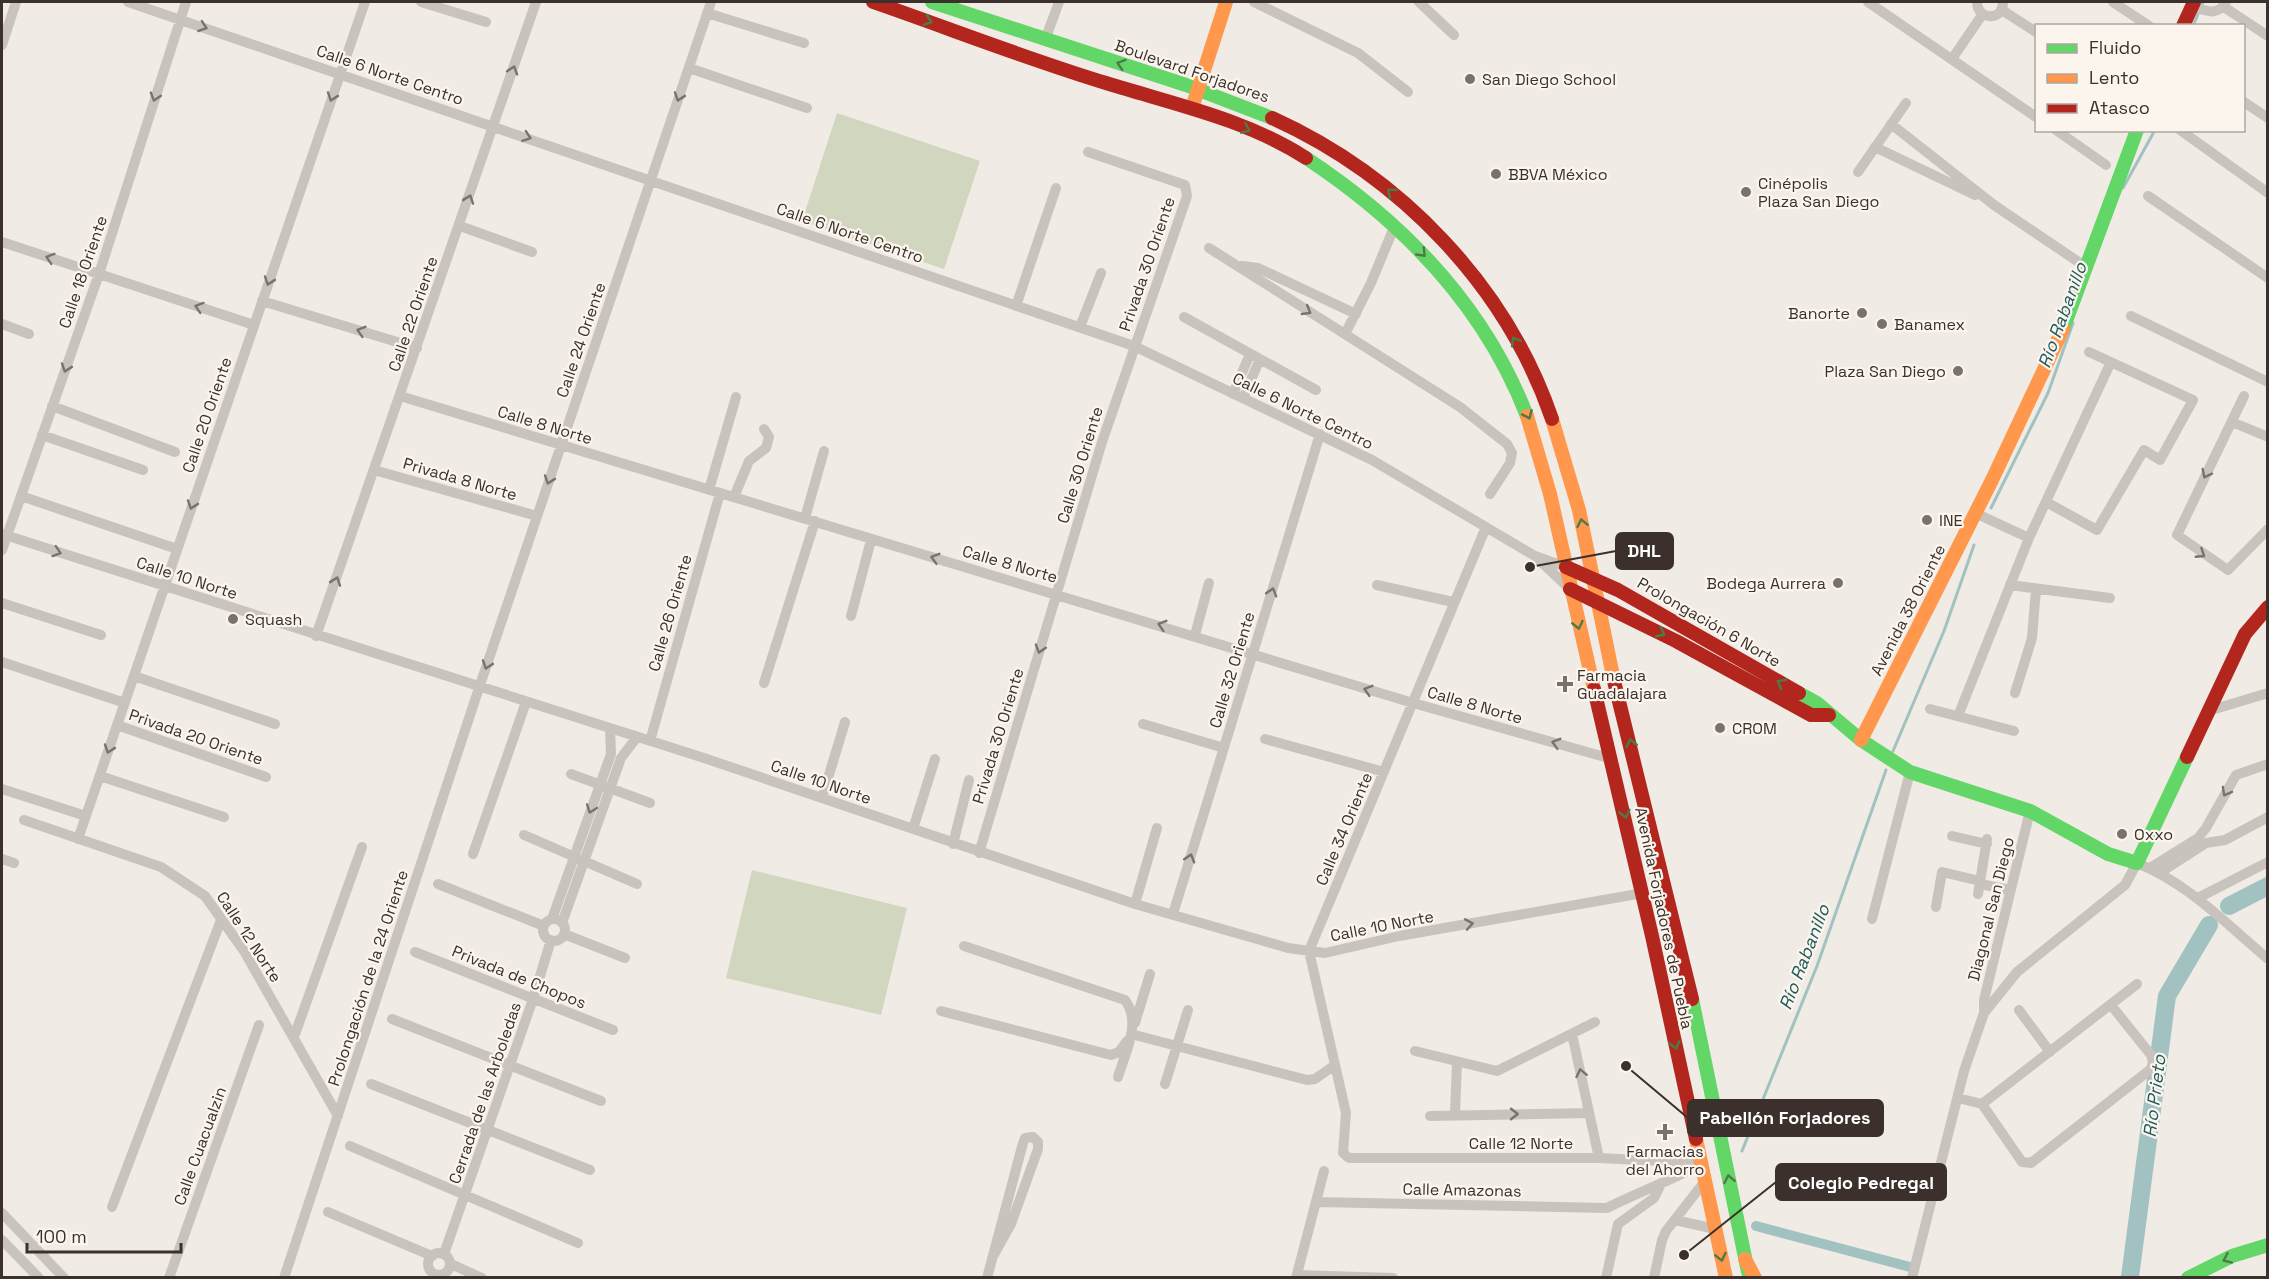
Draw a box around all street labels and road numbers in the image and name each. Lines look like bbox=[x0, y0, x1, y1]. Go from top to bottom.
street label: Boulevard Forjadores bbox=[1112, 35, 1272, 107]
street label: Calle 6 Norte Centro bbox=[314, 40, 466, 110]
street label: Privada 30 Oriente bbox=[1114, 194, 1180, 334]
street label: Calle 6 Norte Centro bbox=[774, 198, 926, 268]
street label: Calle 18 Oriente bbox=[54, 213, 112, 331]
street label: Calle 22 Oriente bbox=[383, 254, 443, 374]
street label: Calle 24 Oriente bbox=[551, 280, 611, 400]
street label: Calle 20 Oriente bbox=[177, 354, 237, 476]
street label: Calle 6 Norte Centro bbox=[1229, 368, 1377, 454]
street label: Calle 8 Norte bbox=[495, 401, 595, 449]
street label: Calle 30 Oriente bbox=[1052, 404, 1108, 526]
street label: Privada 8 Norte bbox=[401, 453, 519, 505]
street label: Calle 8 Norte bbox=[960, 540, 1060, 588]
street label: Avenida 38 Oriente bbox=[1866, 541, 1950, 679]
street label: Calle 10 Norte bbox=[134, 552, 240, 604]
street label: Calle 26 Oriente bbox=[643, 552, 697, 674]
street label: Prolongación 6 Norte bbox=[1633, 572, 1785, 672]
street label: Calle 32 Oriente bbox=[1204, 609, 1260, 731]
street label: Privada 30 Oriente bbox=[967, 666, 1029, 806]
street label: Calle 8 Norte bbox=[1425, 681, 1525, 729]
street label: Privada 20 Oriente bbox=[126, 704, 266, 770]
street label: Calle 10 Norte bbox=[768, 755, 874, 809]
street label: Calle 34 Oriente bbox=[1311, 769, 1377, 889]
street label: Avenida Forjadores de Puebla bbox=[1630, 805, 1698, 1031]
street label: Diagonal San Diego bbox=[1963, 835, 2019, 983]
street label: Prolongación de la 24 Oriente bbox=[323, 867, 413, 1089]
street label: Calle 12 Norte bbox=[212, 887, 286, 987]
street label: Calle 10 Norte bbox=[1328, 906, 1436, 946]
street label: Privada de Chopos bbox=[449, 940, 589, 1014]
street label: Cerrada de las Arboledas bbox=[444, 999, 526, 1187]
street label: Calle Cuacualzin bbox=[169, 1084, 231, 1208]
street label: Calle 12 Norte bbox=[1469, 1133, 1573, 1154]
street label: Calle Amazonas bbox=[1402, 1178, 1522, 1202]

